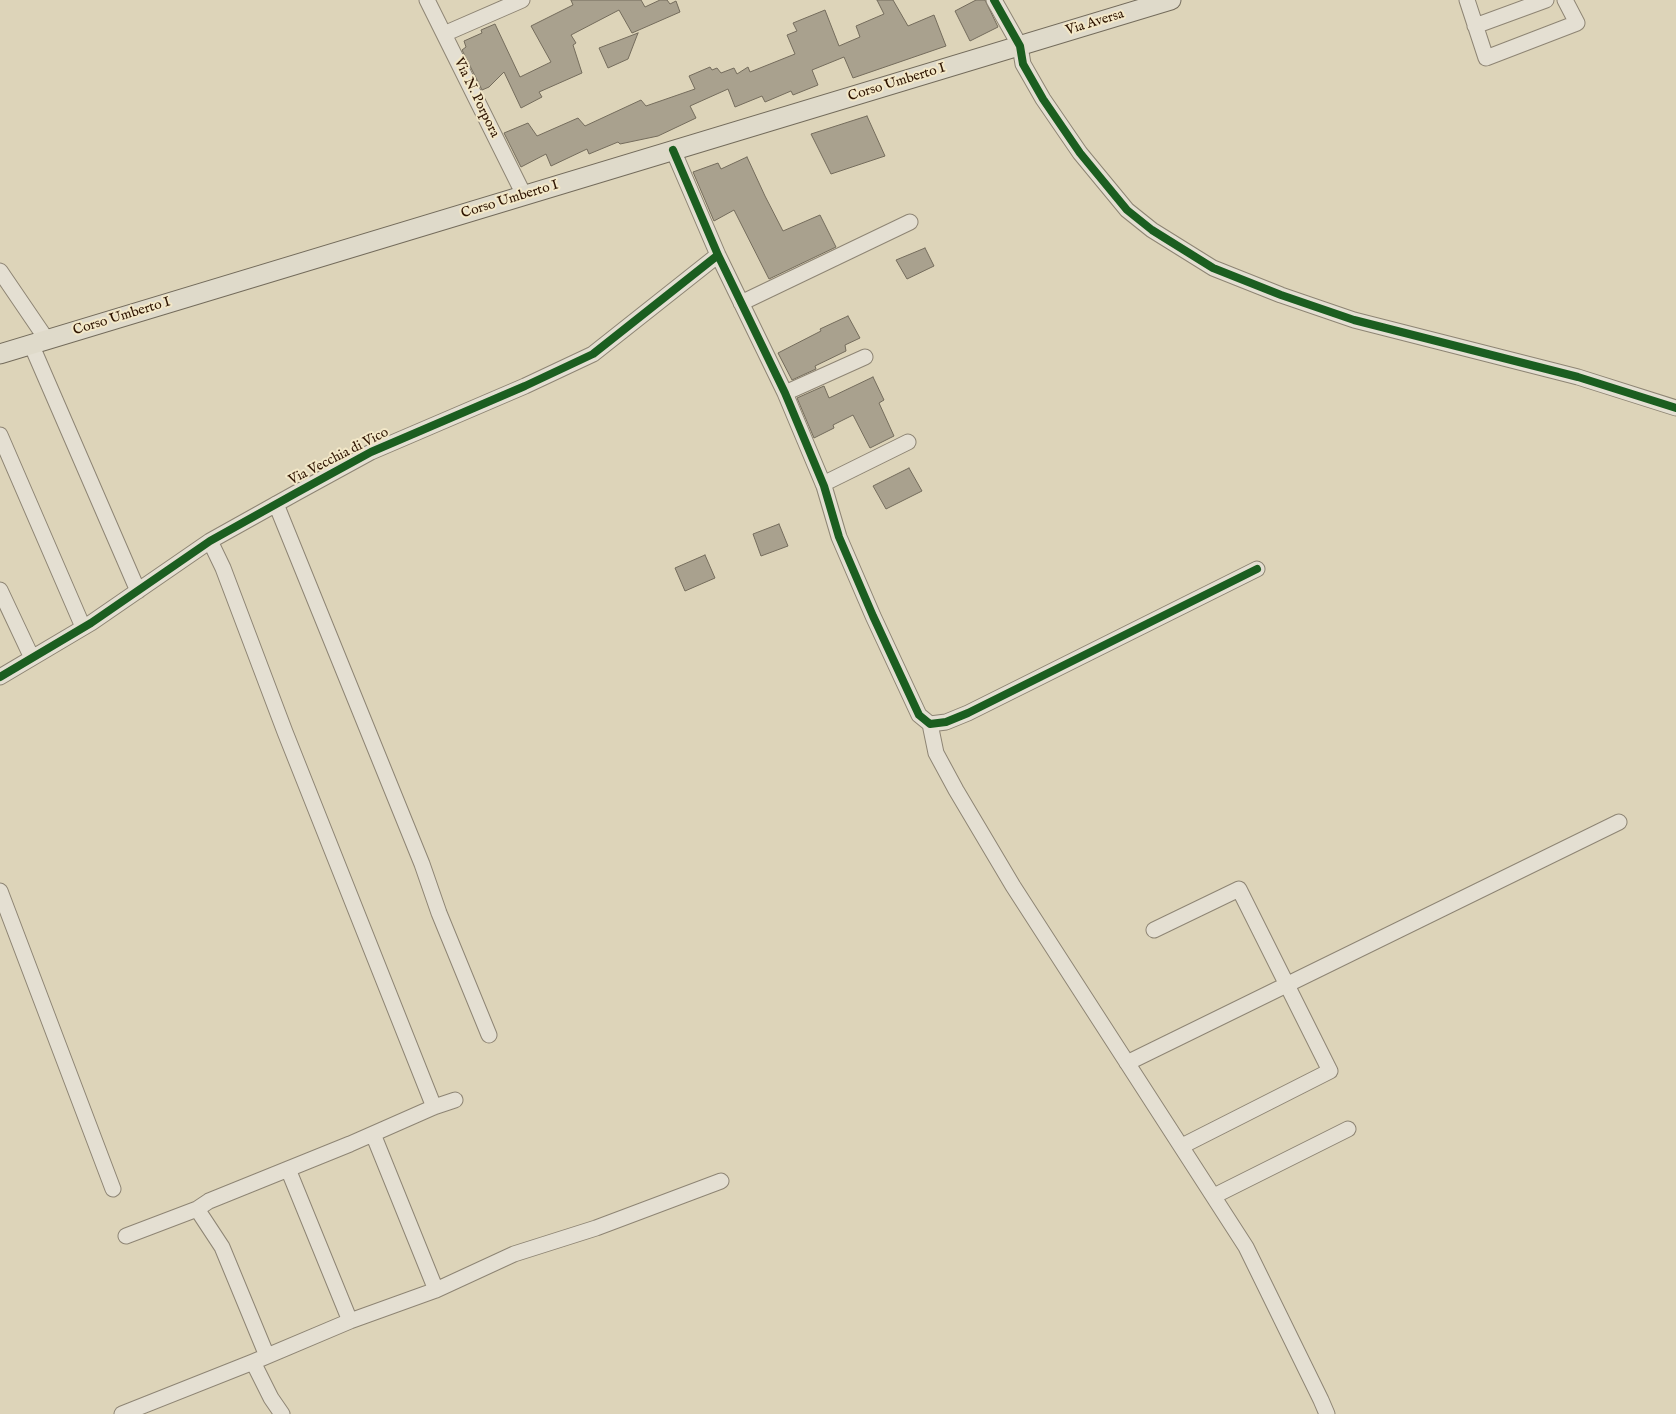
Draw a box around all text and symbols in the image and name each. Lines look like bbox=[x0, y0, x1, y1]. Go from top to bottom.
street label: Via Aversa bbox=[1064, 6, 1126, 40]
street label: Via N. Porpora bbox=[449, 55, 503, 141]
street label: Corso Umberto I bbox=[846, 60, 948, 106]
street label: Corso Umberto I bbox=[459, 177, 561, 223]
street label: Corso Umberto I bbox=[71, 294, 173, 340]
street label: Via Vecchia di Vico bbox=[286, 425, 392, 489]

